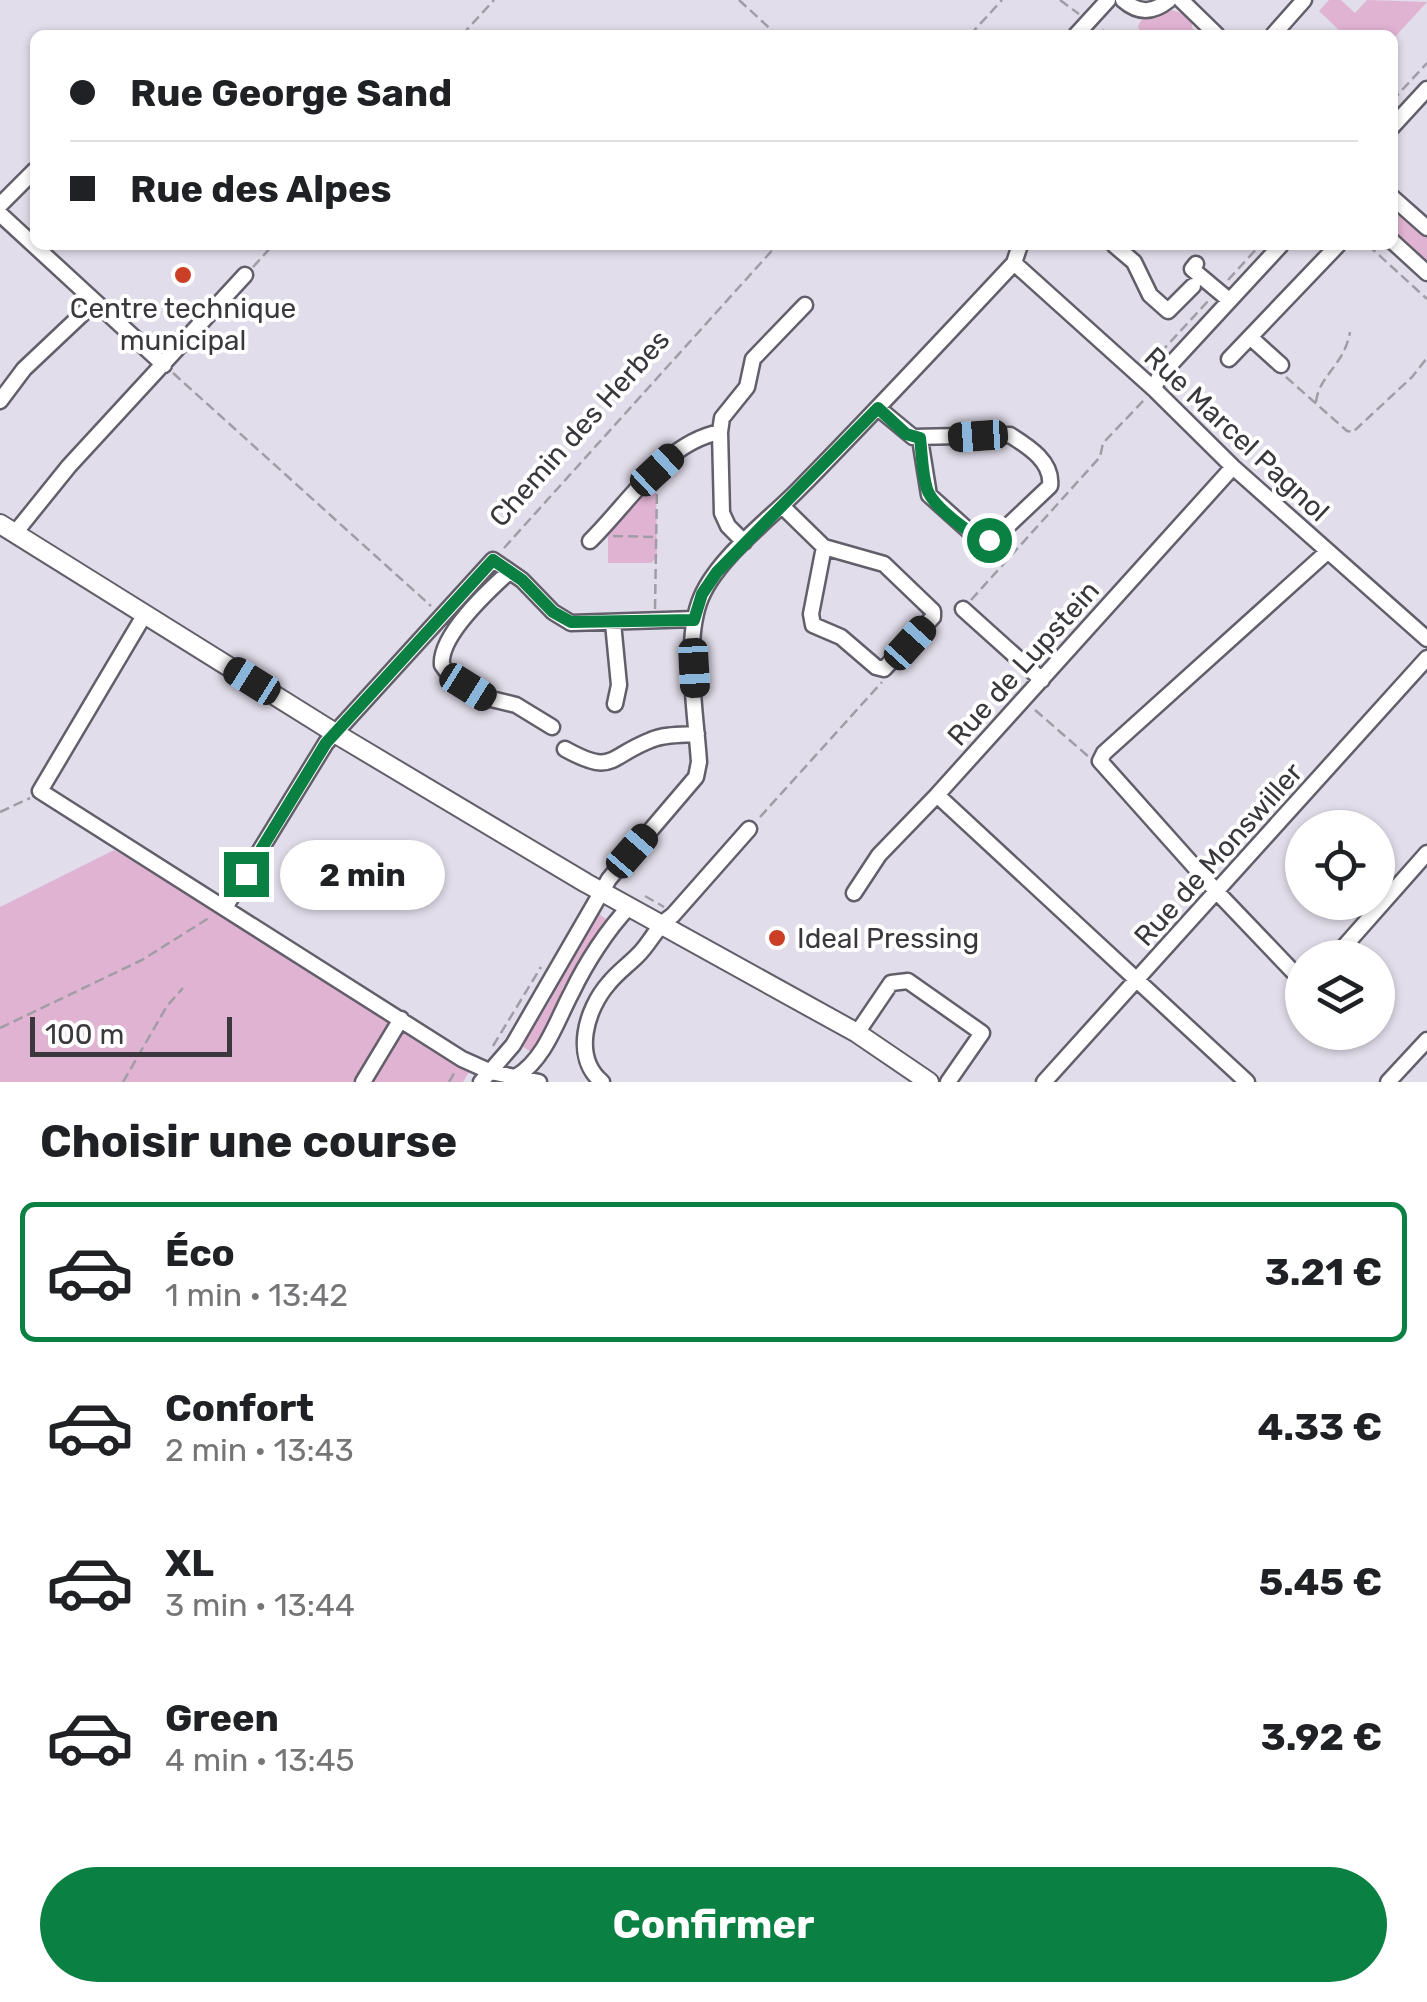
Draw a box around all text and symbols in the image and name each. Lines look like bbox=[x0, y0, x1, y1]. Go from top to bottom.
text: Rue George Sand bbox=[130, 70, 452, 116]
text: Rue des Alpes bbox=[130, 166, 392, 212]
marker: Centre technique municipal bbox=[172, 264, 194, 286]
place label: Centre technique municipal bbox=[70, 292, 296, 357]
street label: Chemin des Herbes bbox=[482, 323, 676, 533]
street label: Rue Marcel Pagnol bbox=[1138, 340, 1336, 528]
car bbox=[947, 419, 1009, 453]
car bbox=[625, 439, 689, 501]
route start bbox=[967, 518, 1012, 563]
street label: Rue de Lupstein bbox=[941, 574, 1106, 753]
car bbox=[879, 611, 941, 675]
car bbox=[677, 637, 711, 699]
car bbox=[219, 652, 285, 710]
car bbox=[435, 658, 501, 716]
street label: Rue de Monswiller bbox=[1127, 756, 1310, 953]
map controls bbox=[1285, 810, 1395, 1050]
button: locate bbox=[1285, 810, 1395, 920]
car bbox=[601, 819, 663, 883]
callout: 2 min bbox=[281, 839, 446, 909]
route end bbox=[224, 852, 269, 897]
text: 2 min bbox=[319, 856, 406, 894]
place label: Ideal Pressing bbox=[797, 922, 979, 955]
marker: Ideal Pressing bbox=[766, 927, 788, 949]
button: layers bbox=[1285, 940, 1395, 1050]
scale bar bbox=[30, 1012, 232, 1056]
text: 100 m bbox=[45, 1018, 124, 1051]
text: Choisir une course bbox=[40, 1115, 457, 1168]
icon: car bbox=[45, 1227, 135, 1317]
text: Éco bbox=[165, 1230, 235, 1276]
text: 3.21 € bbox=[1265, 1249, 1382, 1295]
text: 1 min · 13:42 bbox=[165, 1276, 348, 1314]
icon: car bbox=[45, 1382, 135, 1472]
text: Confort bbox=[165, 1385, 314, 1431]
text: 4.33 € bbox=[1258, 1404, 1382, 1450]
text: 2 min · 13:43 bbox=[165, 1431, 354, 1469]
icon: car bbox=[45, 1537, 135, 1627]
text: XL bbox=[165, 1540, 214, 1586]
text: 5.45 € bbox=[1259, 1559, 1382, 1605]
text: 3 min · 13:44 bbox=[165, 1586, 355, 1624]
icon: car bbox=[45, 1692, 135, 1782]
text: Green bbox=[165, 1695, 279, 1741]
text: 3.92 € bbox=[1261, 1714, 1382, 1760]
text: 4 min · 13:45 bbox=[165, 1741, 355, 1779]
button: Confirmer bbox=[40, 1867, 1387, 1982]

